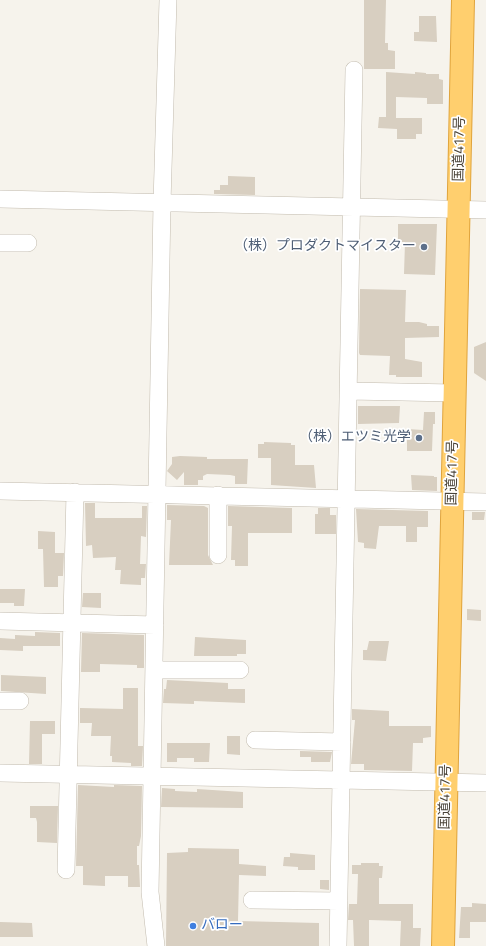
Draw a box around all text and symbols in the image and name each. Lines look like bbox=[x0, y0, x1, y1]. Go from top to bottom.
street label: 国道417号 bbox=[451, 116, 469, 182]
place label: （株）プロダクトマイスター bbox=[234, 239, 416, 255]
marker: （株）プロダクトマイスター bbox=[419, 242, 429, 252]
place label: （株）エツミ光学 bbox=[299, 430, 411, 446]
marker: （株）エツミ光学 bbox=[414, 433, 424, 443]
street label: 国道417号 bbox=[444, 440, 462, 506]
street label: 国道417号 bbox=[437, 764, 455, 830]
place label: バロー bbox=[201, 918, 243, 934]
marker: バロー bbox=[188, 921, 198, 931]

